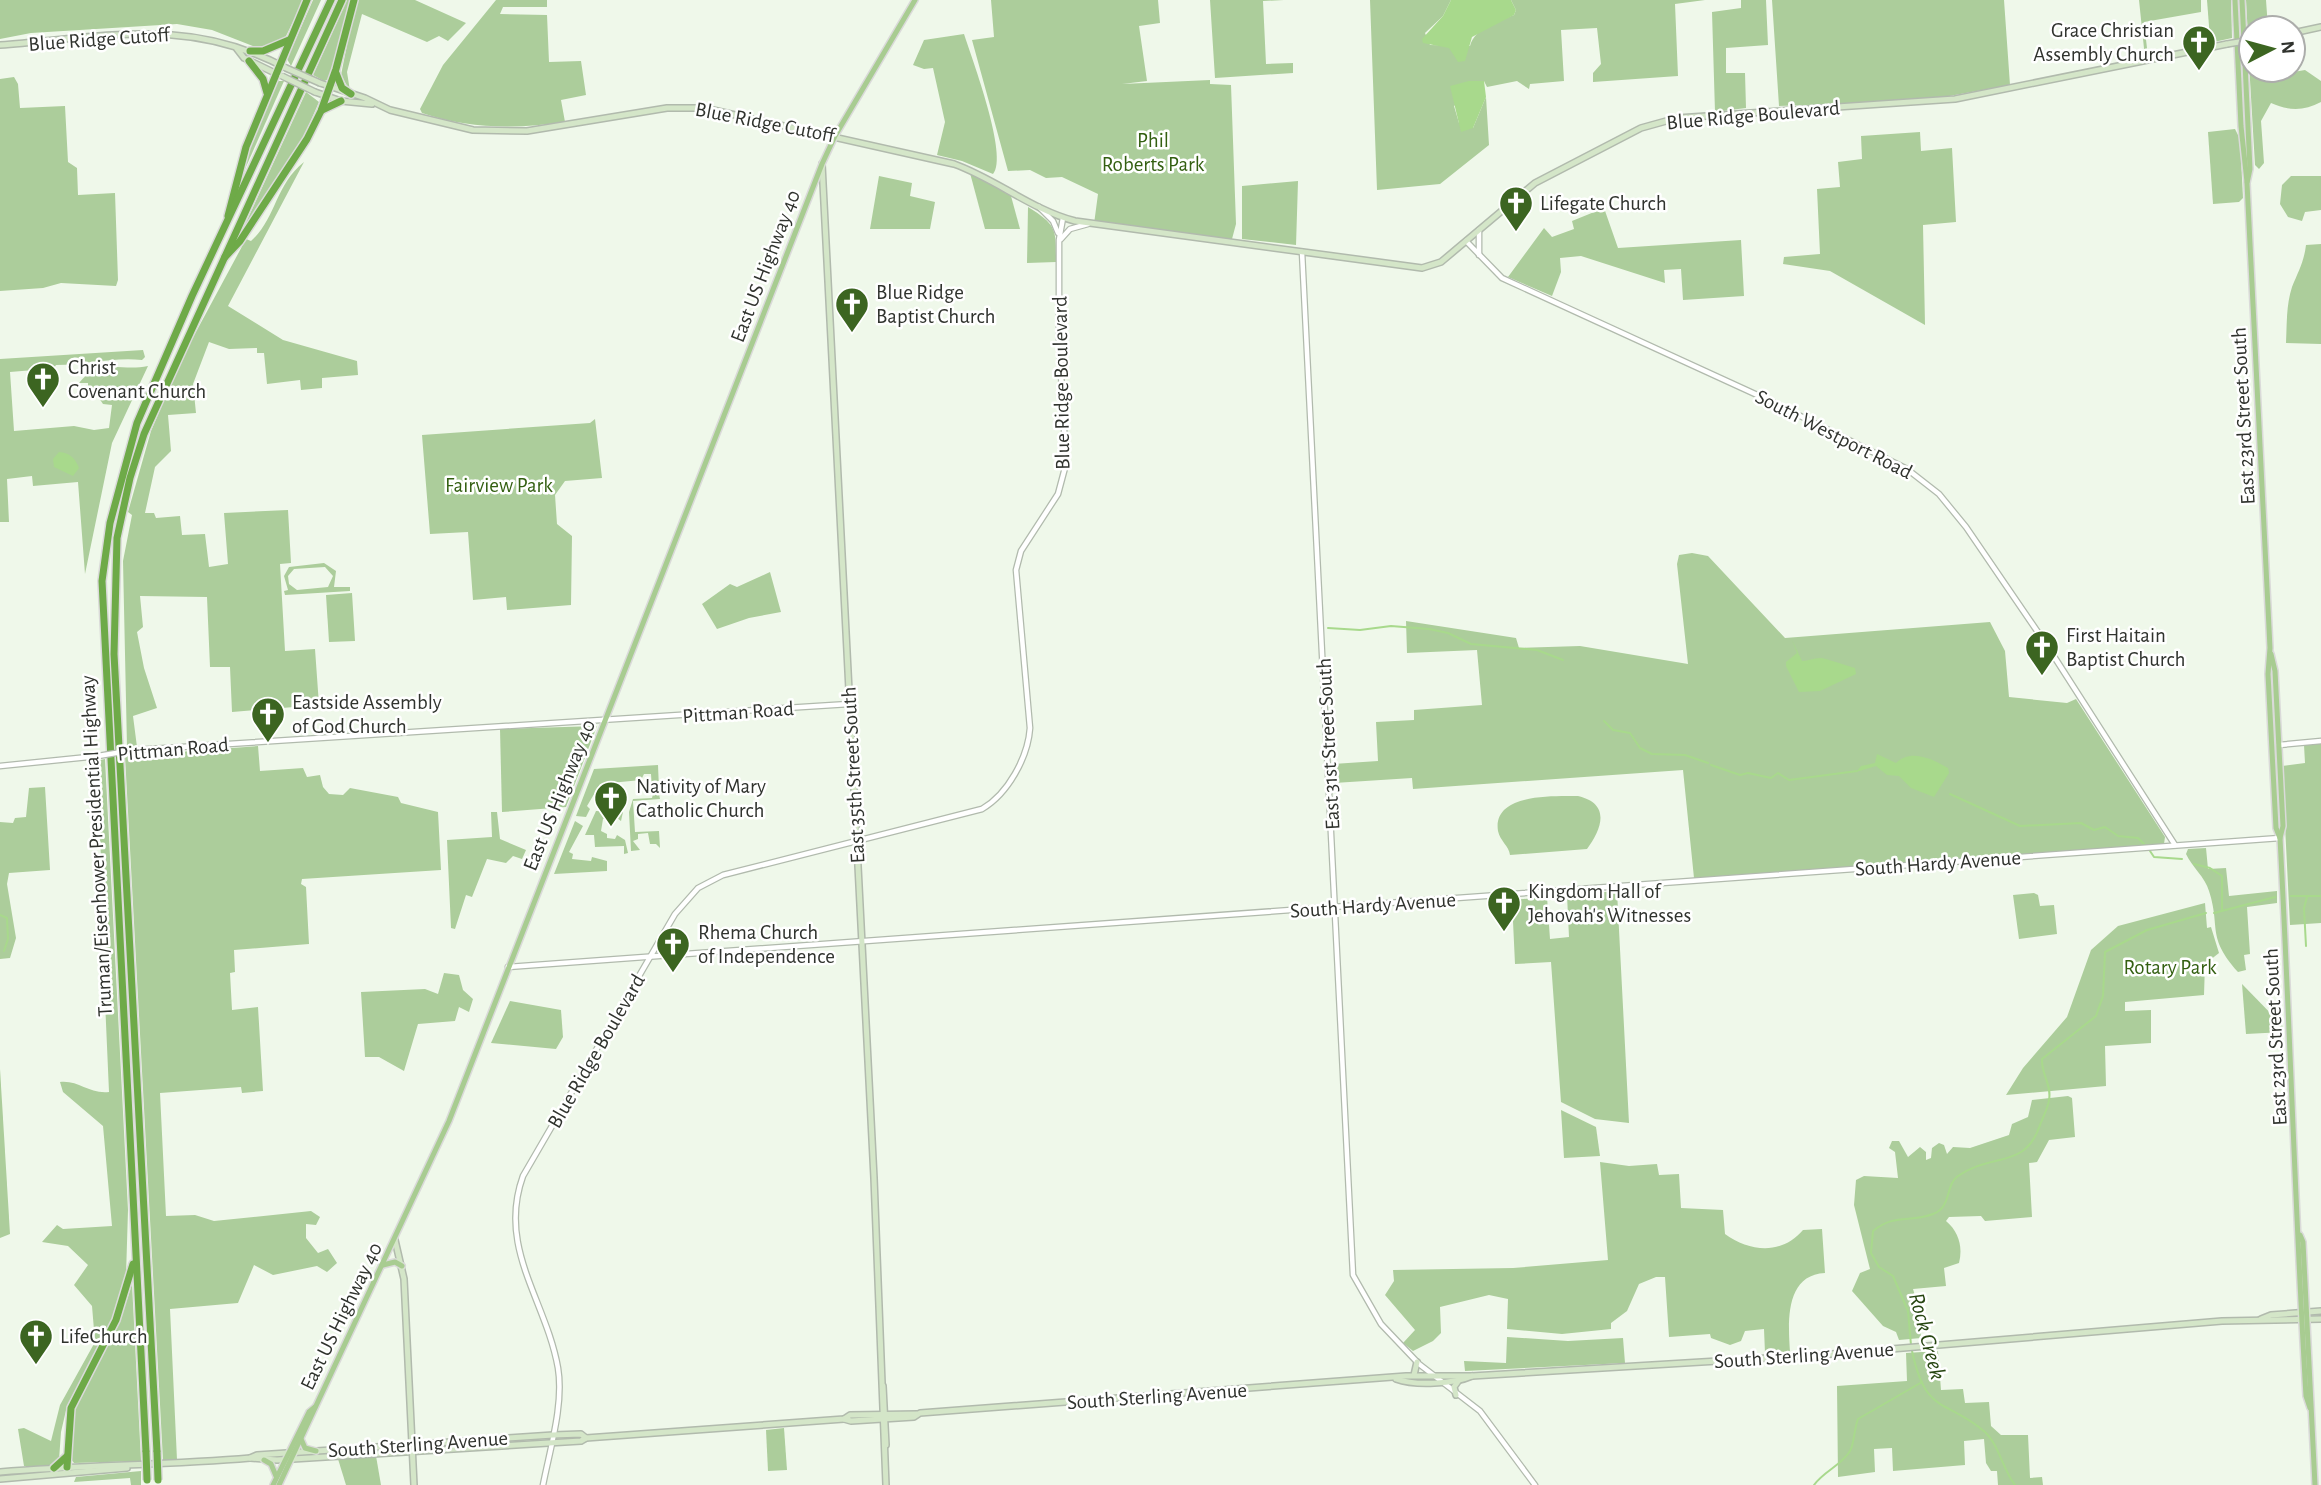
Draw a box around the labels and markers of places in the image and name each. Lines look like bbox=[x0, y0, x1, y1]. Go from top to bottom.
place label: Grace Christian Assembly Church bbox=[2033, 20, 2174, 65]
church icon: Grace Christian Assembly Church bbox=[2180, 23, 2218, 72]
church icon: Lifegate Church bbox=[1497, 184, 1535, 233]
place label: Lifegate Church bbox=[1540, 193, 1667, 214]
place label: Blue Ridge Baptist Church bbox=[876, 282, 996, 327]
church icon: Blue Ridge Baptist Church bbox=[833, 285, 871, 334]
place label: Christ Covenant Church bbox=[68, 357, 206, 402]
church icon: Christ Covenant Church bbox=[24, 360, 62, 409]
place label: First Haitain Baptist Church bbox=[2066, 625, 2186, 670]
church icon: First Haitain Baptist Church bbox=[2023, 628, 2061, 677]
place label: Eastside Assembly of God Church bbox=[292, 692, 442, 737]
church icon: Eastside Assembly of God Church bbox=[249, 695, 287, 744]
place label: Nativity of Mary Catholic Church bbox=[636, 776, 766, 821]
church icon: Nativity of Mary Catholic Church bbox=[592, 779, 630, 828]
place label: Kingdom Hall of Jehovah's Witnesses bbox=[1528, 881, 1691, 926]
church icon: Kingdom Hall of Jehovah's Witnesses bbox=[1485, 884, 1523, 933]
place label: Rhema Church of Independence bbox=[698, 922, 835, 967]
church icon: Rhema Church of Independence bbox=[654, 925, 692, 974]
church icon: LifeChurch bbox=[17, 1317, 55, 1366]
place label: LifeChurch bbox=[60, 1326, 148, 1347]

